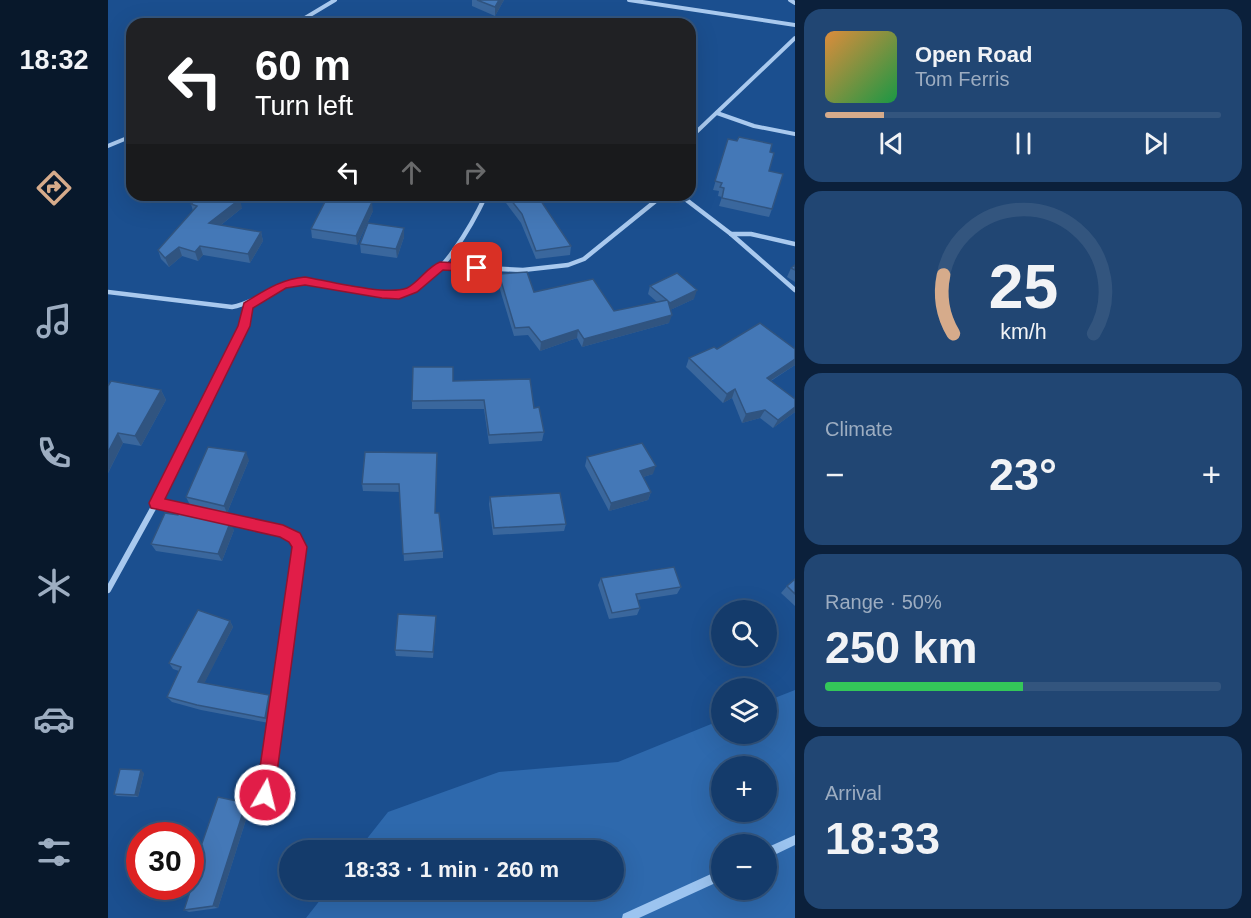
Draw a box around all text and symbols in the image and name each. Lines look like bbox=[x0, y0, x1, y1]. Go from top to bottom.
icon: left bbox=[156, 42, 234, 120]
text: 60 m bbox=[255, 42, 351, 89]
text: Open Road bbox=[915, 42, 1032, 67]
text: 18:32 bbox=[19, 45, 89, 75]
text: Tom Ferris bbox=[915, 68, 1009, 90]
text: Turn left bbox=[255, 91, 353, 121]
icon: previous bbox=[875, 127, 908, 160]
icon: pause bbox=[1007, 127, 1040, 160]
icon: next bbox=[1139, 127, 1172, 160]
icon: left bbox=[332, 156, 365, 189]
icon: ahead bbox=[395, 156, 428, 189]
icon: right bbox=[458, 156, 491, 189]
icon: directions bbox=[33, 167, 75, 209]
pin bbox=[451, 242, 502, 293]
icon: arrive bbox=[460, 251, 493, 284]
text: 25 bbox=[988, 252, 1058, 321]
icon: music bbox=[33, 300, 75, 342]
text: km/h bbox=[1000, 321, 1046, 345]
text: Climate bbox=[825, 418, 893, 440]
icon: phone bbox=[33, 432, 75, 474]
text: 23° bbox=[989, 449, 1057, 500]
text: − bbox=[825, 456, 844, 493]
text: + bbox=[1202, 456, 1221, 493]
icon: climate bbox=[33, 565, 75, 607]
text: Range · 50% bbox=[825, 591, 942, 613]
map controls bbox=[711, 600, 777, 900]
button: search bbox=[711, 600, 777, 666]
text: 250 km bbox=[825, 622, 978, 673]
button: layers bbox=[711, 678, 777, 744]
icon: car bbox=[33, 698, 75, 740]
button: + bbox=[711, 756, 777, 822]
position arrow bbox=[233, 763, 297, 827]
text: Arrival bbox=[825, 782, 882, 804]
text: 18:33 bbox=[825, 813, 940, 864]
speed limit sign: 30 bbox=[126, 822, 204, 900]
icon: filters bbox=[33, 831, 75, 873]
button: − bbox=[711, 834, 777, 900]
text: 18:33 · 1 min · 260 m bbox=[344, 857, 559, 882]

